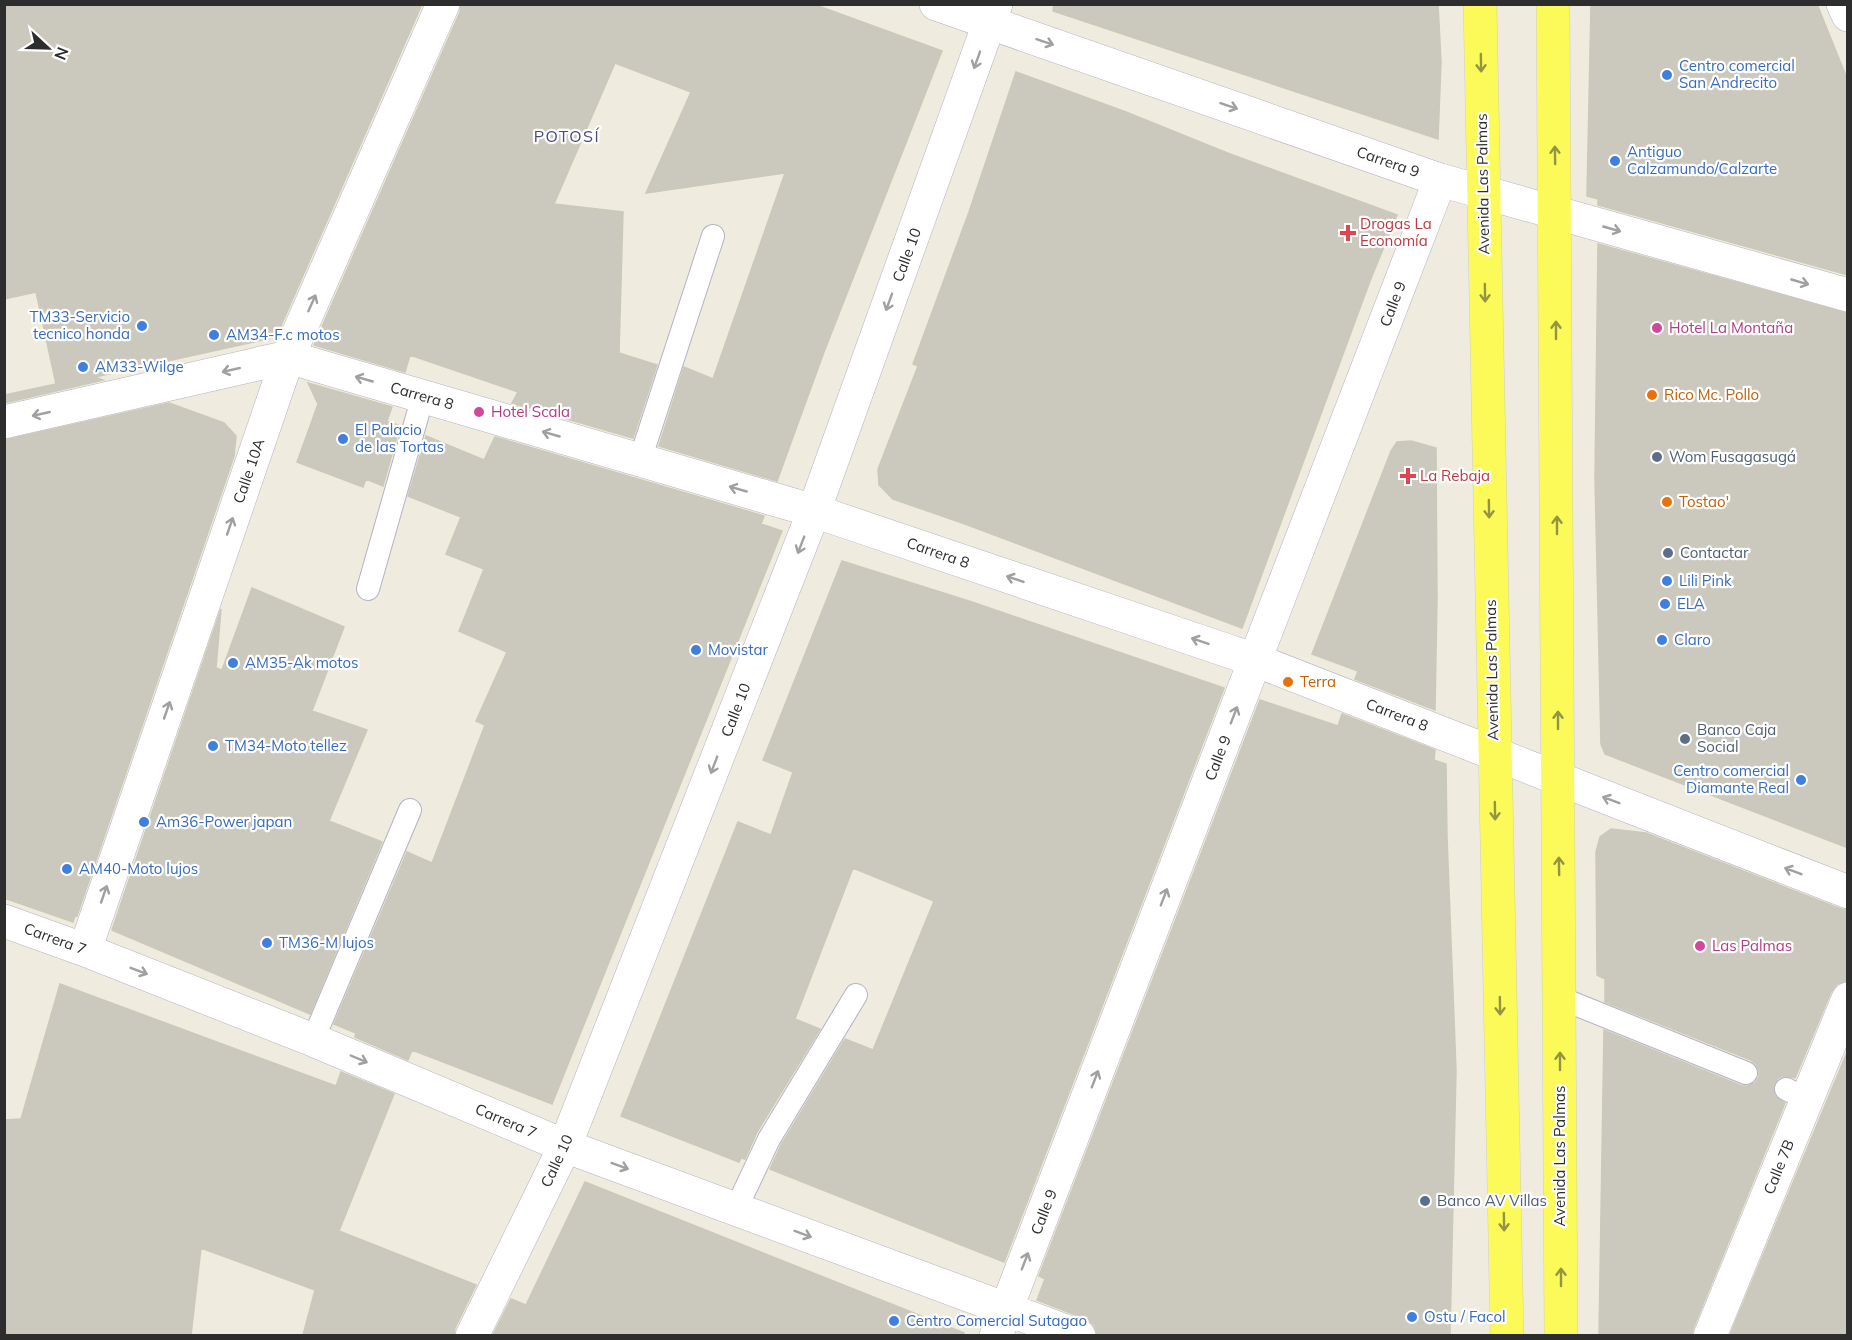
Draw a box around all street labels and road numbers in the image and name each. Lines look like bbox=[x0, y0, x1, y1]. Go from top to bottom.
street label: Avenida Las Palmas bbox=[1472, 113, 1493, 255]
street label: Carrera 9 bbox=[1354, 142, 1422, 181]
street label: Calle 10 bbox=[888, 225, 925, 284]
street label: Calle 9 bbox=[1375, 278, 1410, 329]
street label: Carrera 8 bbox=[388, 377, 456, 414]
street label: Calle 10A bbox=[229, 436, 268, 506]
street label: Carrera 8 bbox=[904, 533, 972, 572]
street label: Avenida Las Palmas bbox=[1481, 599, 1502, 741]
street label: Calle 10 bbox=[717, 680, 754, 739]
street label: Carrera 8 bbox=[1363, 694, 1431, 735]
street label: Calle 9 bbox=[1200, 732, 1235, 783]
street label: Carrera 7 bbox=[21, 918, 89, 959]
street label: Avenida Las Palmas bbox=[1550, 1085, 1569, 1227]
street label: Carrera 7 bbox=[472, 1099, 540, 1142]
street label: Calle 10 bbox=[536, 1131, 577, 1190]
street label: Calle 7B bbox=[1759, 1137, 1798, 1197]
street label: Calle 9 bbox=[1026, 1186, 1061, 1237]

